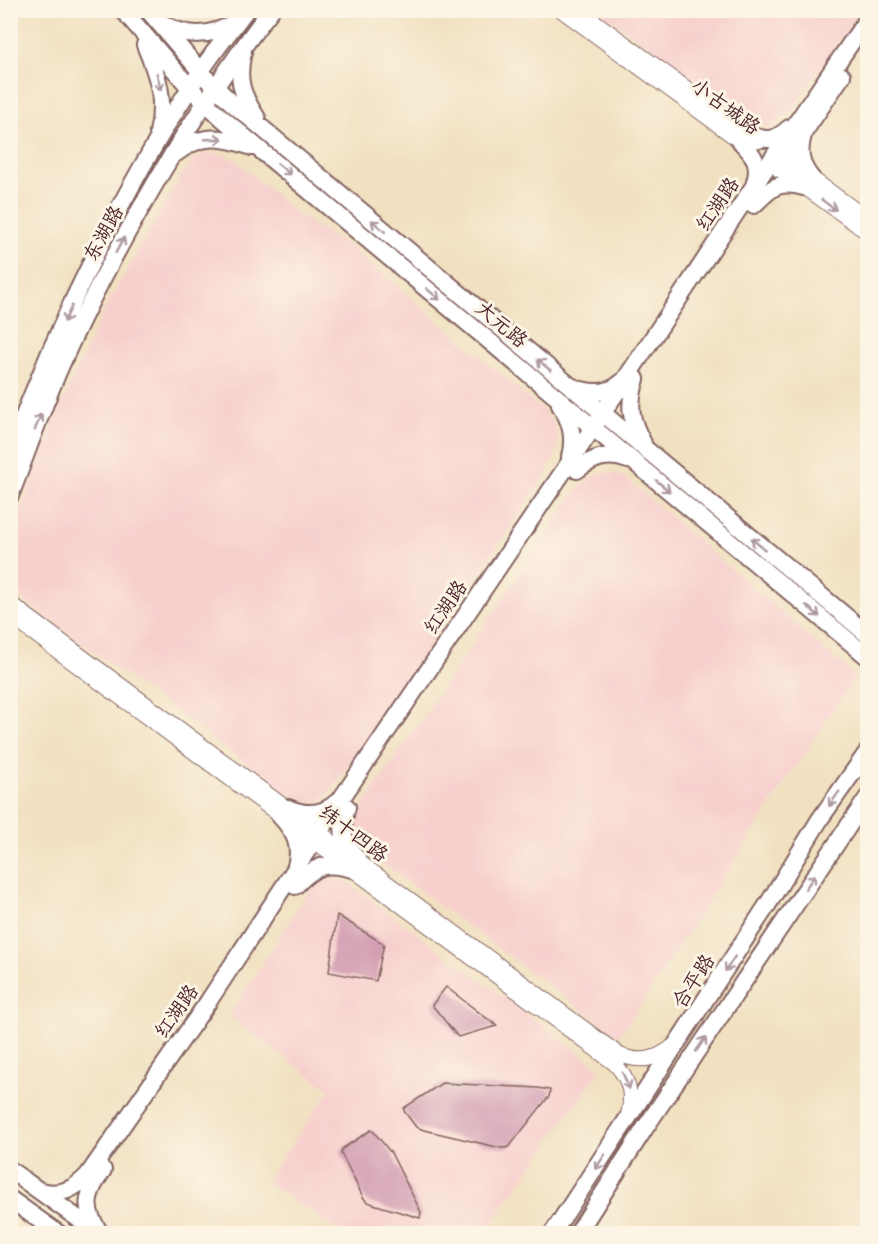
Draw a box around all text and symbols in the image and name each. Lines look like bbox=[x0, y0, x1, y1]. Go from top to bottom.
one-way arrow bbox=[153, 72, 165, 91]
street label: 小古城路 bbox=[685, 72, 767, 142]
one-way arrow bbox=[204, 133, 223, 144]
one-way arrow bbox=[275, 162, 291, 175]
street label: 红湖路 bbox=[689, 171, 747, 237]
one-way arrow bbox=[821, 199, 837, 212]
street label: 东湖路 bbox=[77, 200, 131, 267]
one-way arrow bbox=[370, 220, 386, 233]
one-way arrow bbox=[115, 237, 127, 254]
one-way arrow bbox=[425, 287, 440, 301]
street label: 大元路 bbox=[469, 295, 534, 355]
one-way arrow bbox=[62, 304, 73, 322]
one-way arrow bbox=[537, 358, 552, 372]
one-way arrow bbox=[34, 413, 45, 432]
one-way arrow bbox=[655, 480, 671, 493]
one-way arrow bbox=[750, 537, 766, 550]
street label: 红湖路 bbox=[417, 574, 475, 640]
one-way arrow bbox=[805, 605, 821, 618]
one-way arrow bbox=[828, 790, 840, 807]
street label: 纬十四路 bbox=[313, 799, 395, 870]
one-way arrow bbox=[804, 874, 816, 891]
street label: 合平路 bbox=[666, 948, 722, 1014]
one-way arrow bbox=[723, 955, 736, 972]
street label: 红湖路 bbox=[148, 978, 206, 1044]
one-way arrow bbox=[695, 1036, 707, 1053]
one-way arrow bbox=[621, 1071, 632, 1089]
one-way arrow bbox=[593, 1153, 606, 1170]

